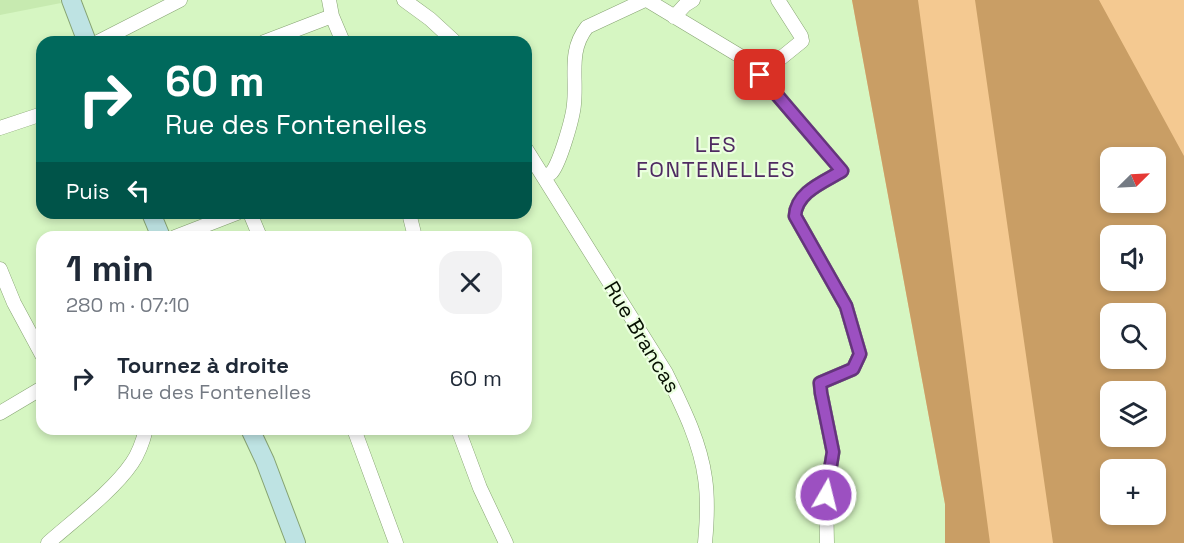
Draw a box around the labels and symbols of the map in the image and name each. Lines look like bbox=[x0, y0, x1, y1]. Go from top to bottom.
pin bbox=[734, 49, 785, 100]
district label: LES FONTENELLES bbox=[636, 130, 796, 183]
north arrow bbox=[1100, 147, 1166, 213]
street label: Rue Brancas bbox=[598, 276, 686, 398]
position arrow bbox=[794, 463, 858, 527]

